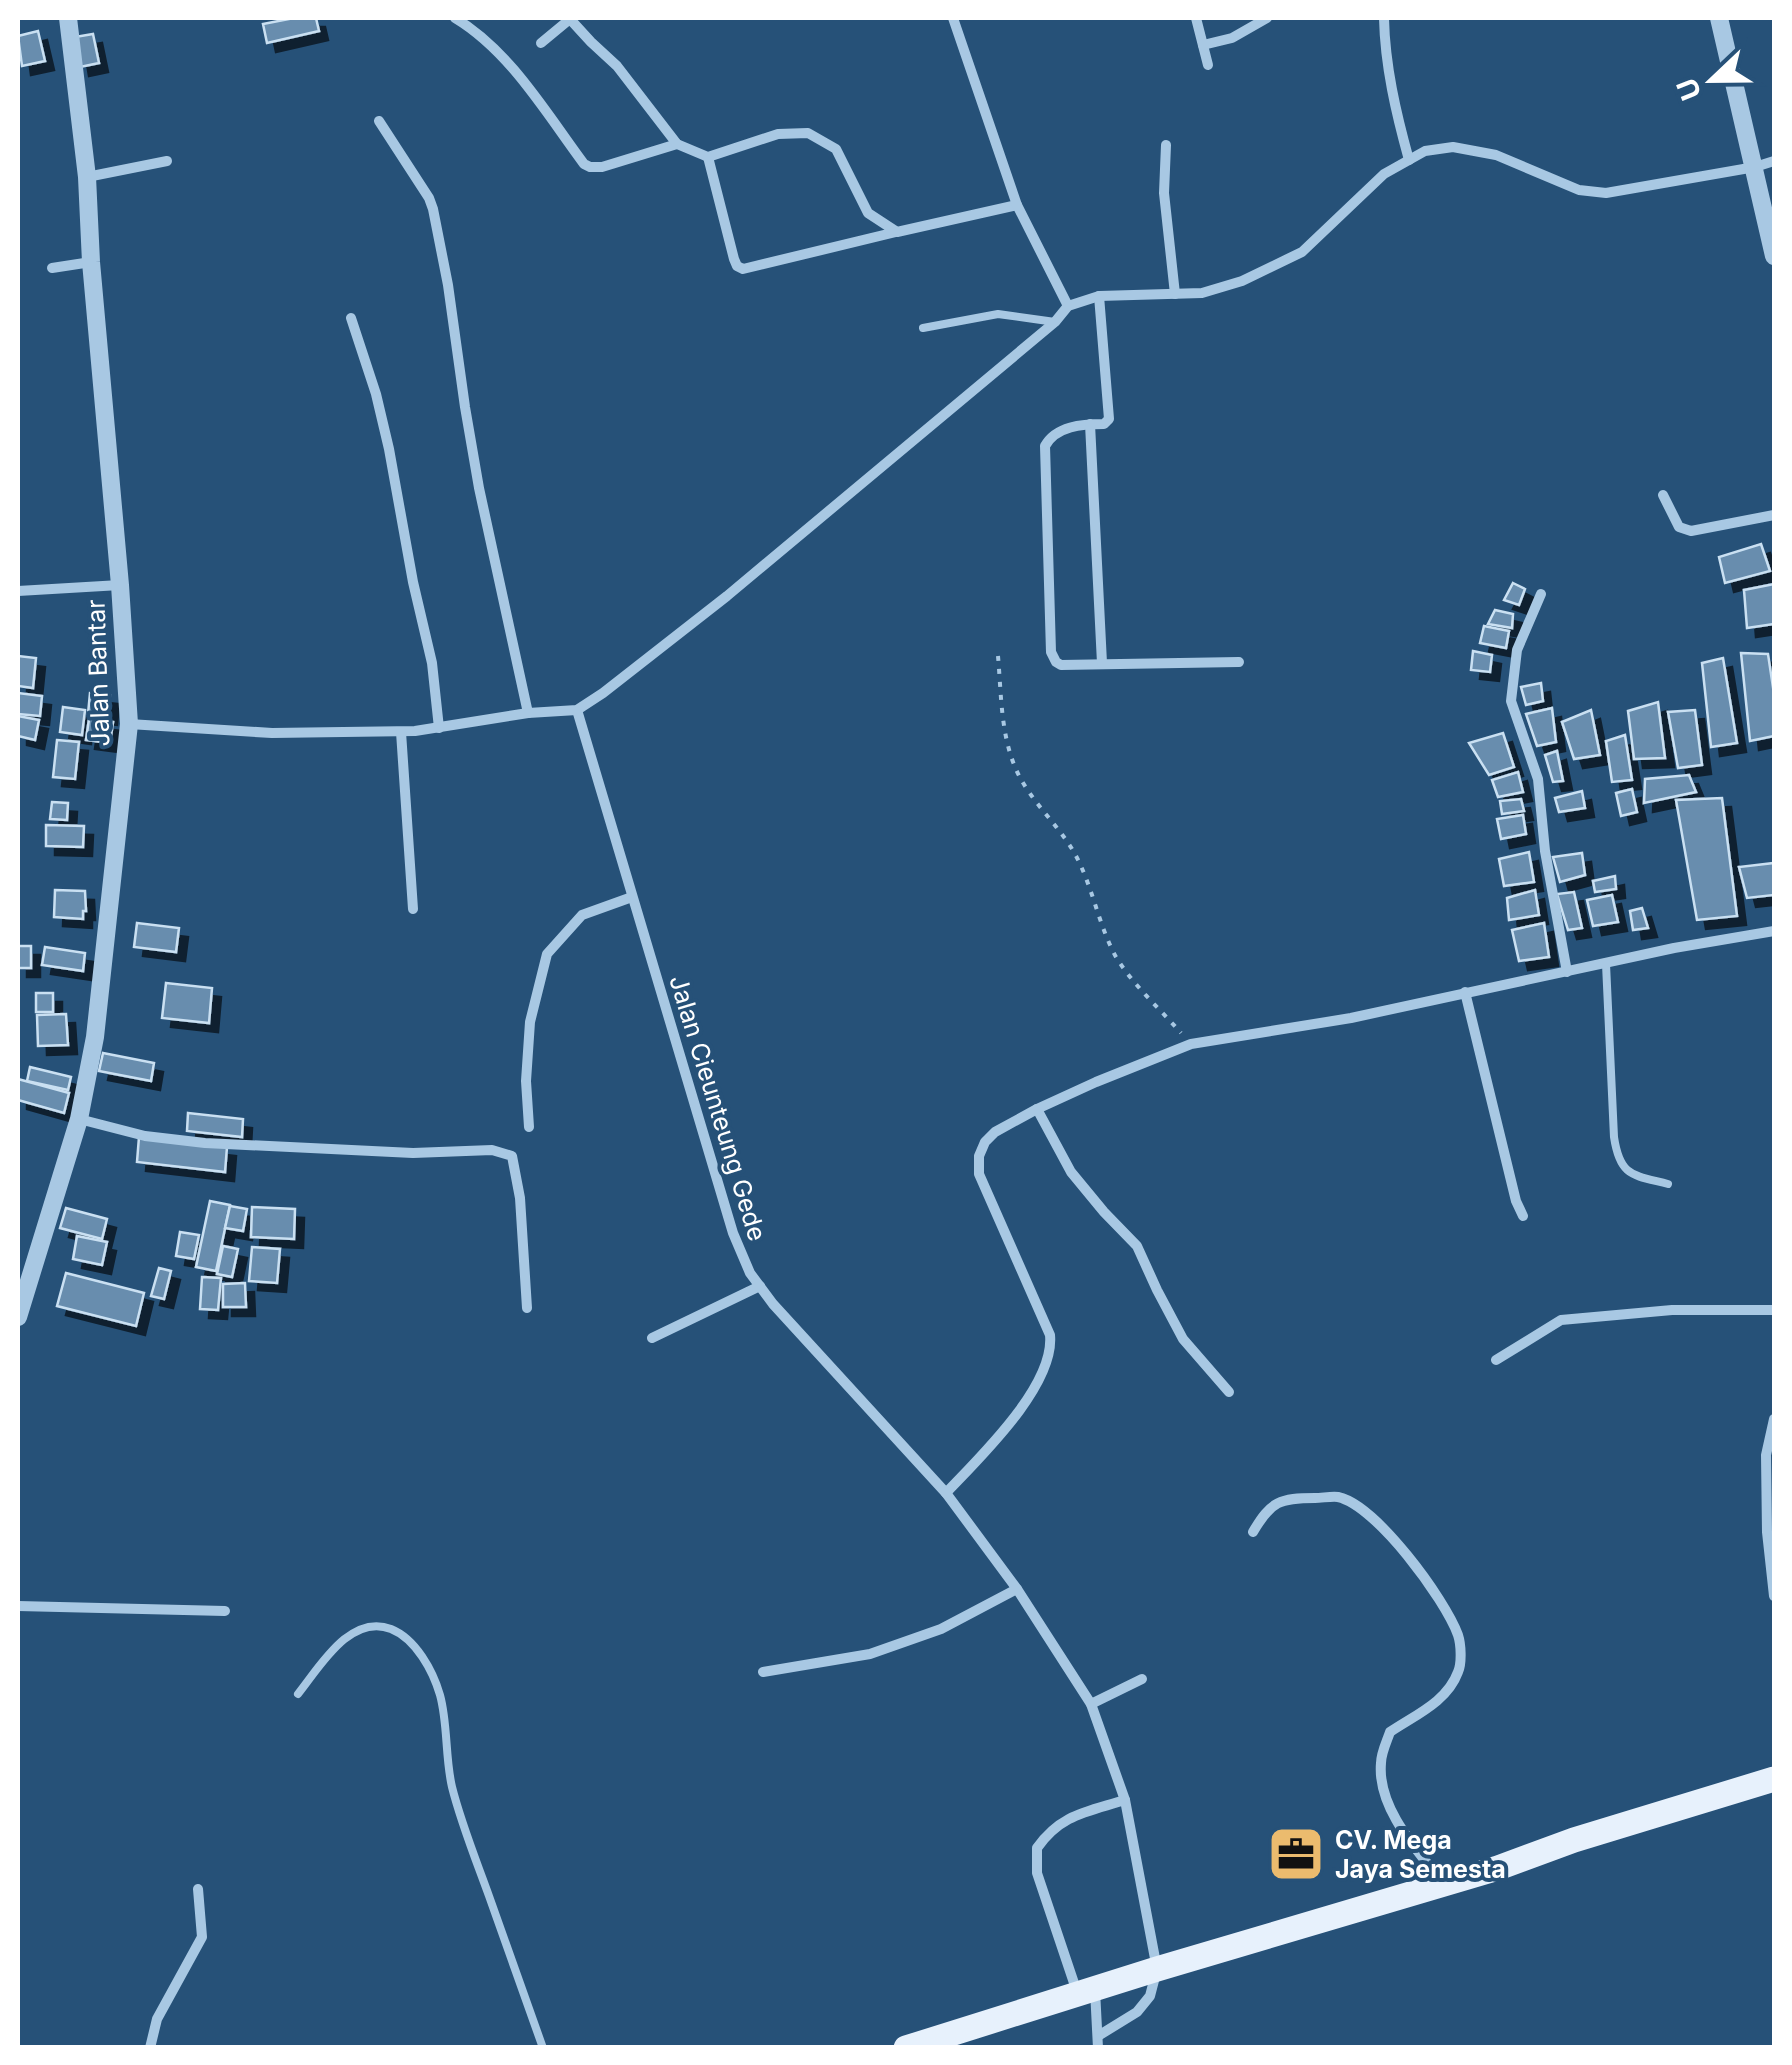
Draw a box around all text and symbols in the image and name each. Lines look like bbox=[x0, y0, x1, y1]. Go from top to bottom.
north arrow bbox=[1662, 30, 1762, 130]
text: U bbox=[1669, 73, 1708, 105]
street label: Jalan Bantar bbox=[80, 599, 116, 747]
street label: Jalan Cieunteung Gede bbox=[663, 972, 773, 1244]
office icon: CV. Mega Jaya Semesta bbox=[1266, 1824, 1326, 1884]
place label: CV. Mega Jaya Semesta bbox=[1335, 1825, 1506, 1884]

